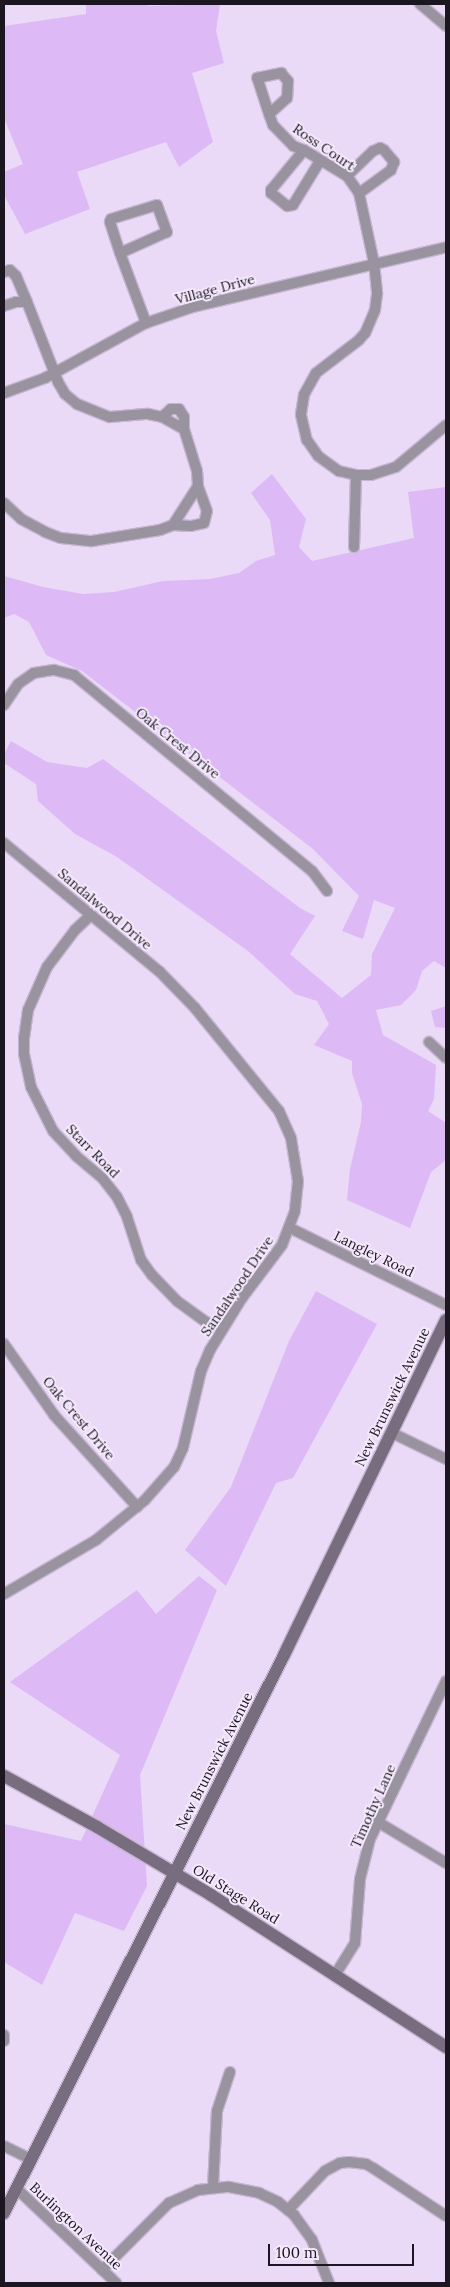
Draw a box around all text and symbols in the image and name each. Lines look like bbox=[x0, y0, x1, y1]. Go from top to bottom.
street label: Ross Court bbox=[290, 120, 358, 174]
street label: Village Drive bbox=[173, 270, 257, 308]
street label: Oak Crest Drive bbox=[133, 704, 223, 782]
street label: Sandalwood Drive bbox=[55, 865, 155, 953]
street label: Starr Road bbox=[63, 1121, 123, 1181]
street label: Langley Road bbox=[331, 1227, 417, 1281]
street label: Sandalwood Drive bbox=[197, 1233, 277, 1339]
street label: New Brunswick Avenue bbox=[351, 1325, 433, 1469]
street label: Oak Crest Drive bbox=[39, 1373, 119, 1463]
street label: New Brunswick Avenue bbox=[172, 1689, 256, 1833]
street label: Timothy Lane bbox=[347, 1761, 399, 1851]
street label: Old Stage Road bbox=[190, 1861, 282, 1927]
street label: Burlington Avenue bbox=[26, 2179, 126, 2273]
scale bar bbox=[270, 2234, 416, 2266]
text: 100 m bbox=[276, 2243, 317, 2262]

